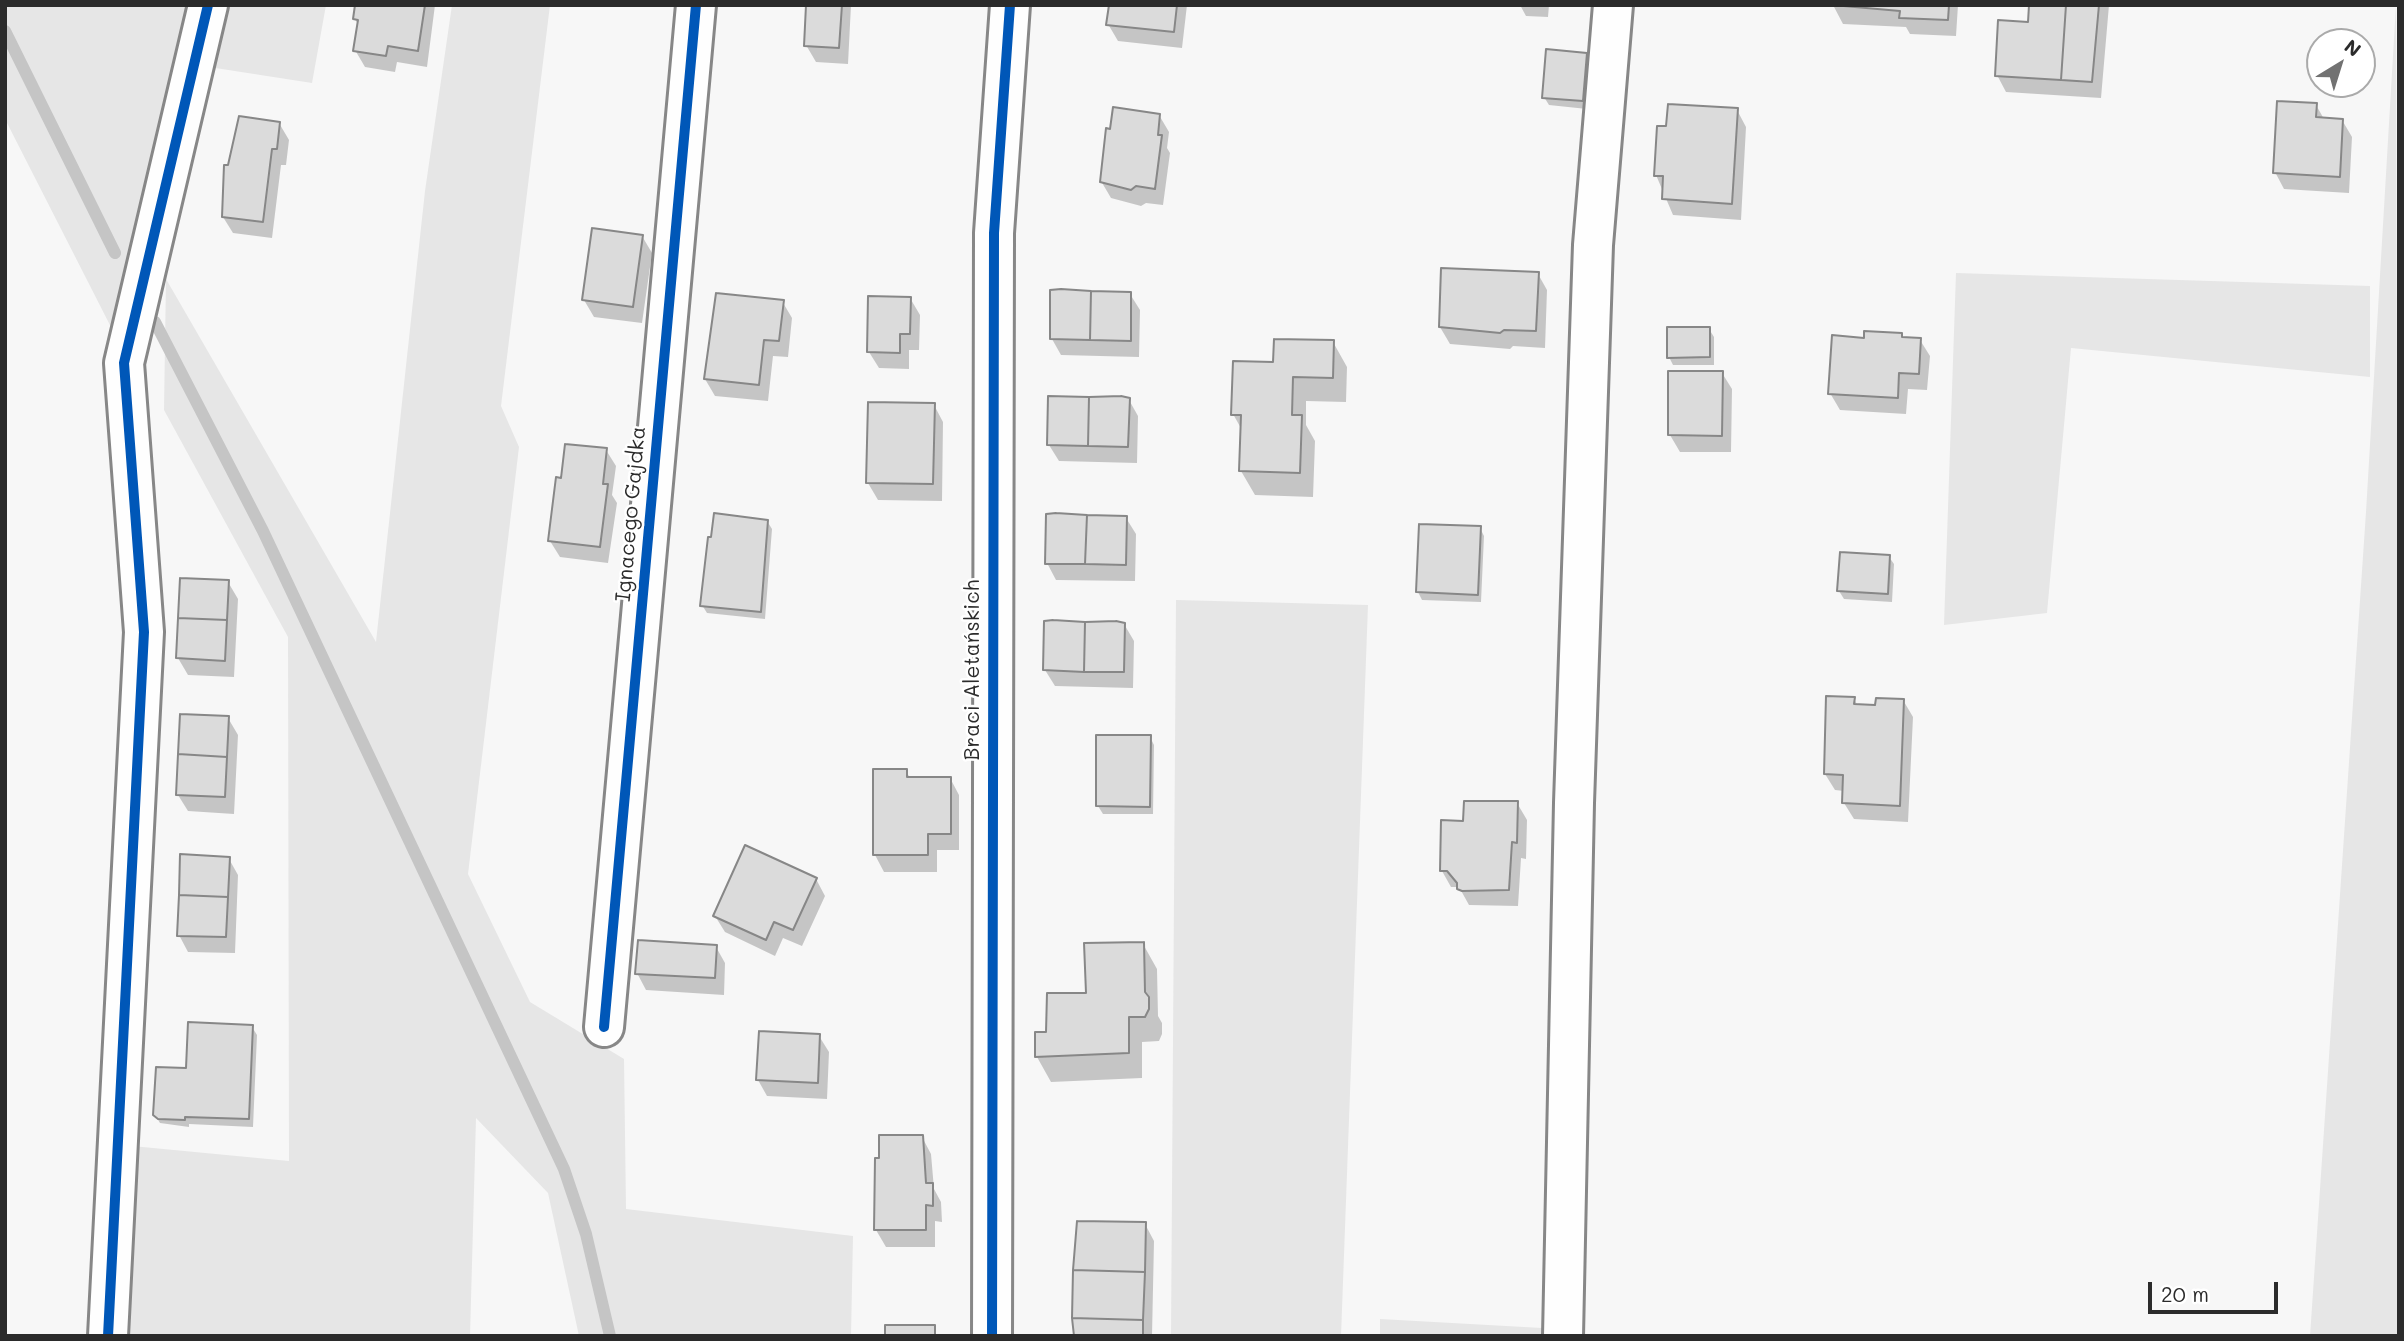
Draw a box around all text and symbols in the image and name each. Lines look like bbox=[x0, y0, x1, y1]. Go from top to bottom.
north arrow bbox=[2306, 28, 2376, 98]
text: N bbox=[2340, 33, 2366, 62]
street label: Ignacego Gajdka bbox=[611, 425, 651, 603]
street label: Braci Aletańskich bbox=[960, 580, 986, 760]
scale bar bbox=[2152, 1268, 2282, 1312]
text: 20 m bbox=[2161, 1280, 2209, 1307]

